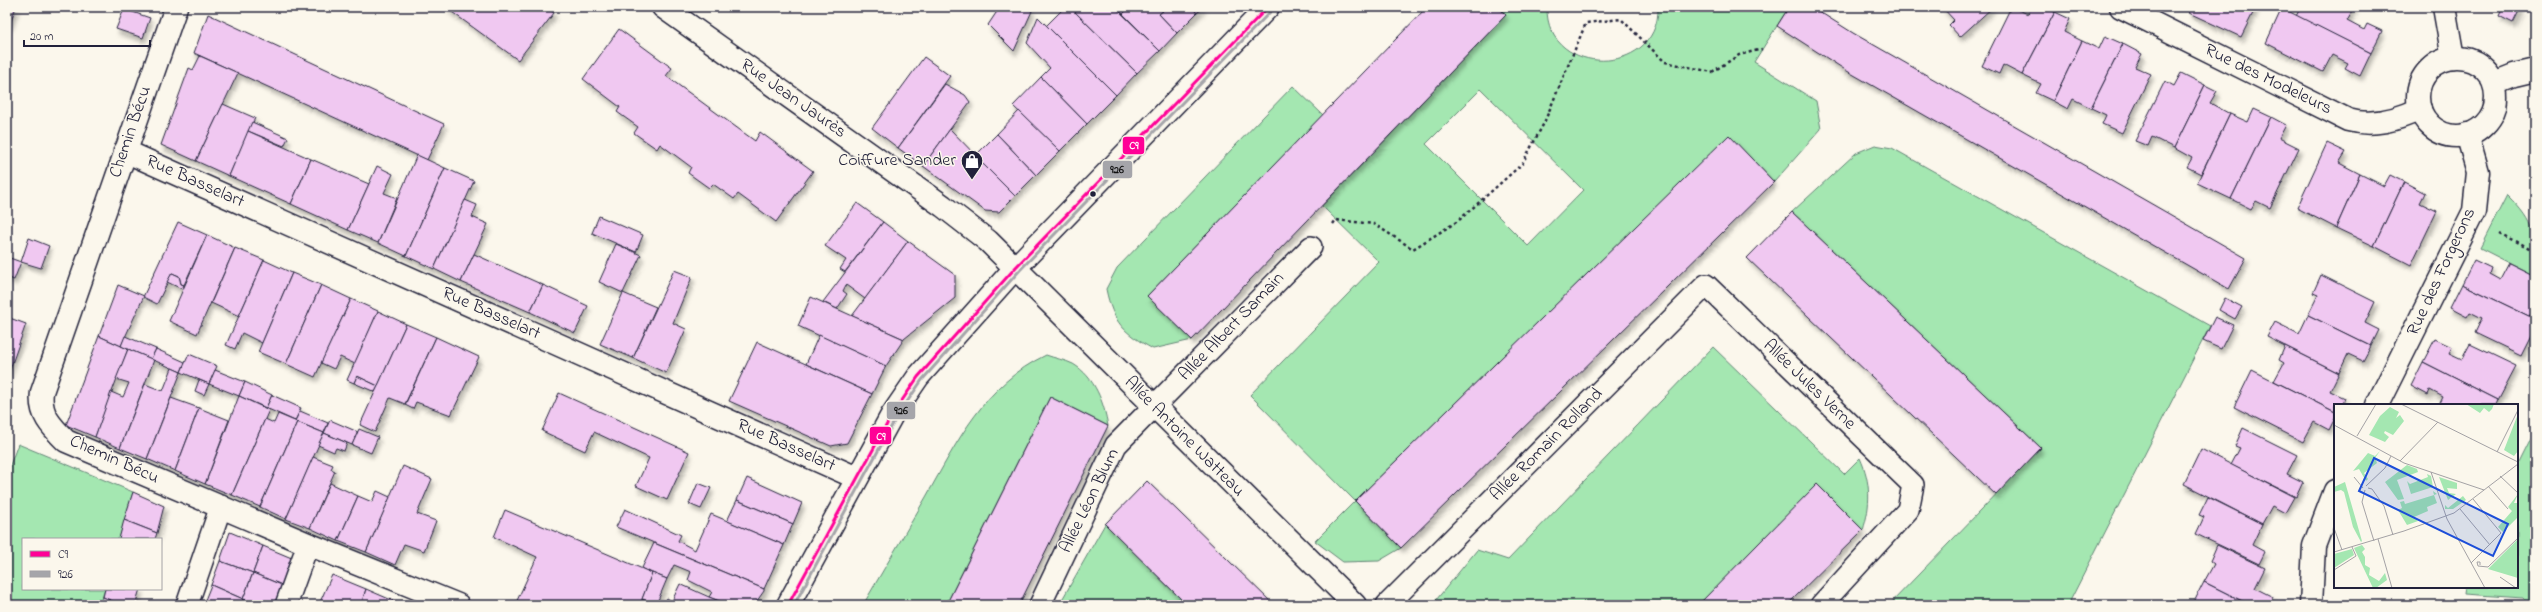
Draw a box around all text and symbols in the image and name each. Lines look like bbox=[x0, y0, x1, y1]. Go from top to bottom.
scale bar bbox=[24, 22, 150, 48]
text: 20 m bbox=[30, 28, 53, 46]
street label: Rue des Modeleurs bbox=[2200, 38, 2336, 122]
street label: Rue Jean Jaurès bbox=[735, 53, 851, 145]
street label: Chemin Bécu bbox=[103, 83, 159, 181]
line badge: C9 bbox=[1122, 136, 1145, 155]
text: C9 bbox=[1129, 138, 1139, 154]
place label: Coiffure Sander bbox=[838, 148, 956, 174]
shop icon: Coiffure Sander bbox=[959, 148, 985, 181]
street label: Rue Basselart bbox=[142, 149, 248, 215]
line badge: 926 bbox=[1102, 160, 1133, 179]
text: 926 bbox=[1109, 162, 1124, 178]
unlabelled marker bbox=[1088, 189, 1098, 199]
street label: Rue des Forgerons bbox=[2401, 204, 2484, 341]
street label: Allée Albert Samain bbox=[1173, 267, 1291, 387]
street label: Rue Basselart bbox=[438, 281, 544, 347]
street label: Allée Jules Verne bbox=[1757, 334, 1862, 437]
street label: Allée Antoine Watteau bbox=[1118, 371, 1250, 503]
street label: Allée Romain Rolland bbox=[1484, 382, 1610, 508]
line badge: 926 bbox=[886, 401, 916, 420]
text: 926 bbox=[893, 403, 908, 419]
inset map bbox=[2334, 404, 2518, 588]
street label: Rue Basselart bbox=[733, 413, 839, 479]
line badge: C9 bbox=[869, 426, 892, 445]
street label: Chemin Bécu bbox=[65, 429, 163, 491]
text: C9 bbox=[876, 429, 886, 445]
street label: Allée Léon Blum bbox=[1053, 444, 1127, 558]
legend bbox=[22, 538, 162, 590]
text: C9 bbox=[58, 546, 69, 564]
text: 926 bbox=[58, 566, 74, 584]

